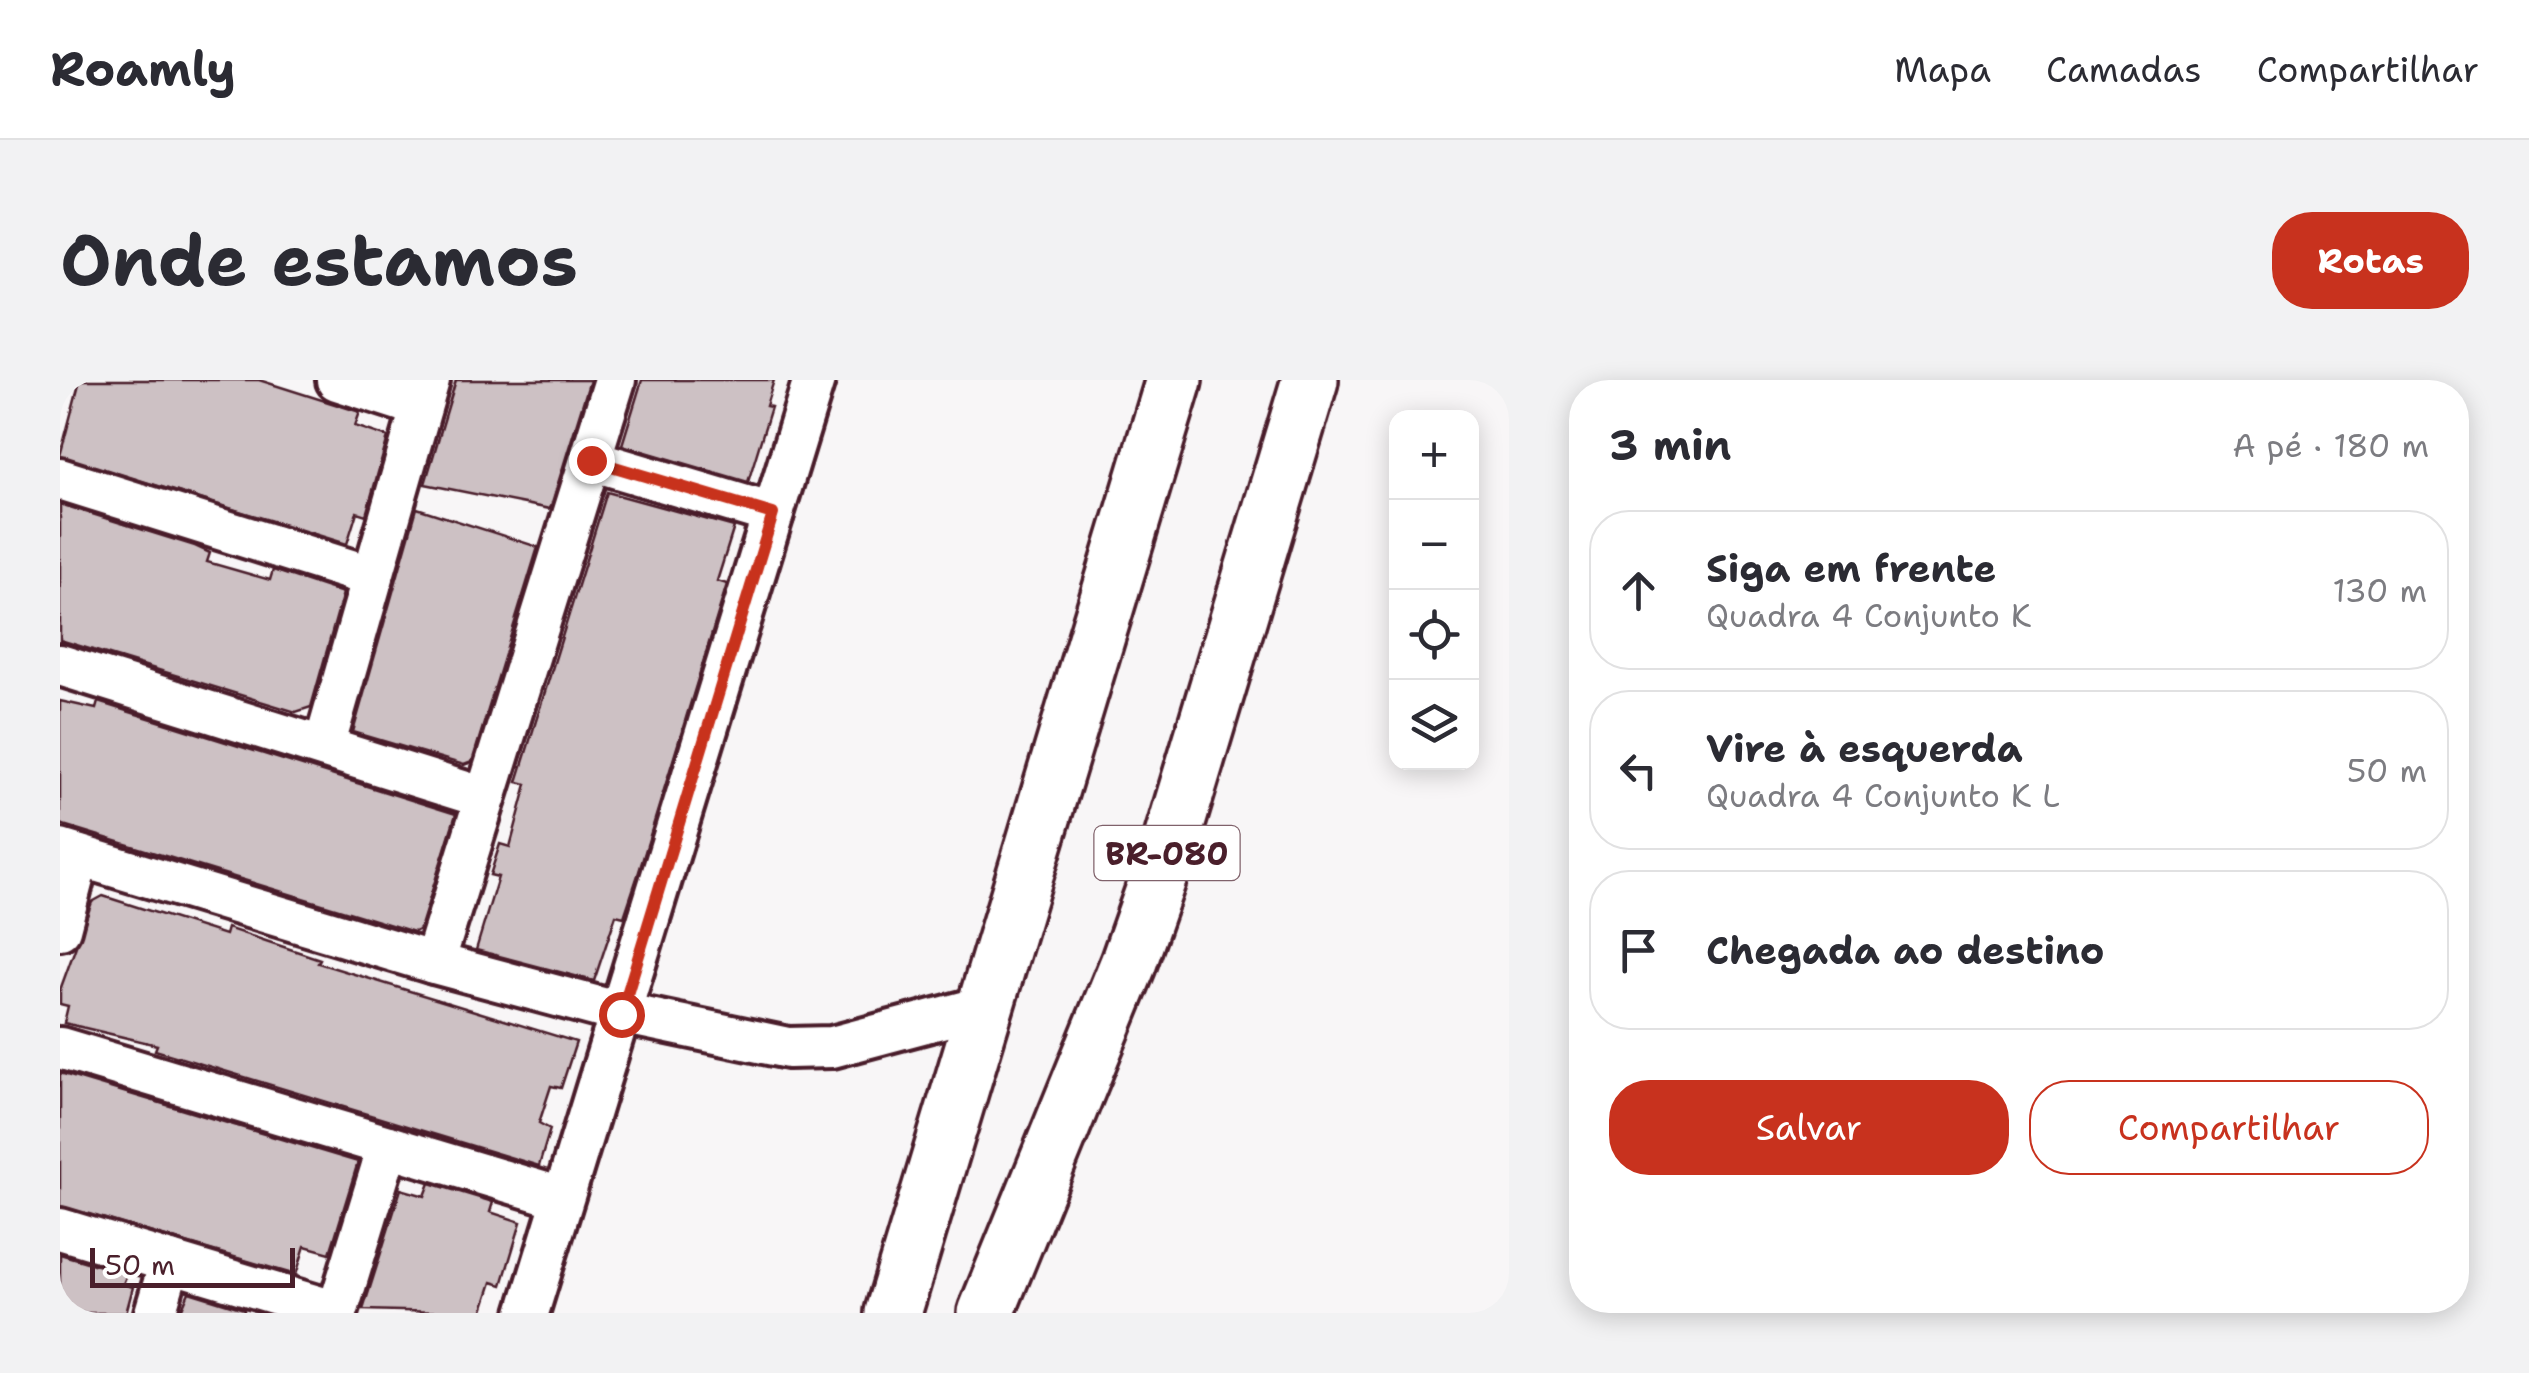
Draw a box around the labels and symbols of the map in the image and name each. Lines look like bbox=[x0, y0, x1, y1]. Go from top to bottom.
route end bbox=[569, 438, 615, 484]
road number: BR-080 bbox=[1094, 826, 1240, 880]
route start bbox=[599, 992, 645, 1038]
scale bar bbox=[90, 1243, 295, 1288]

